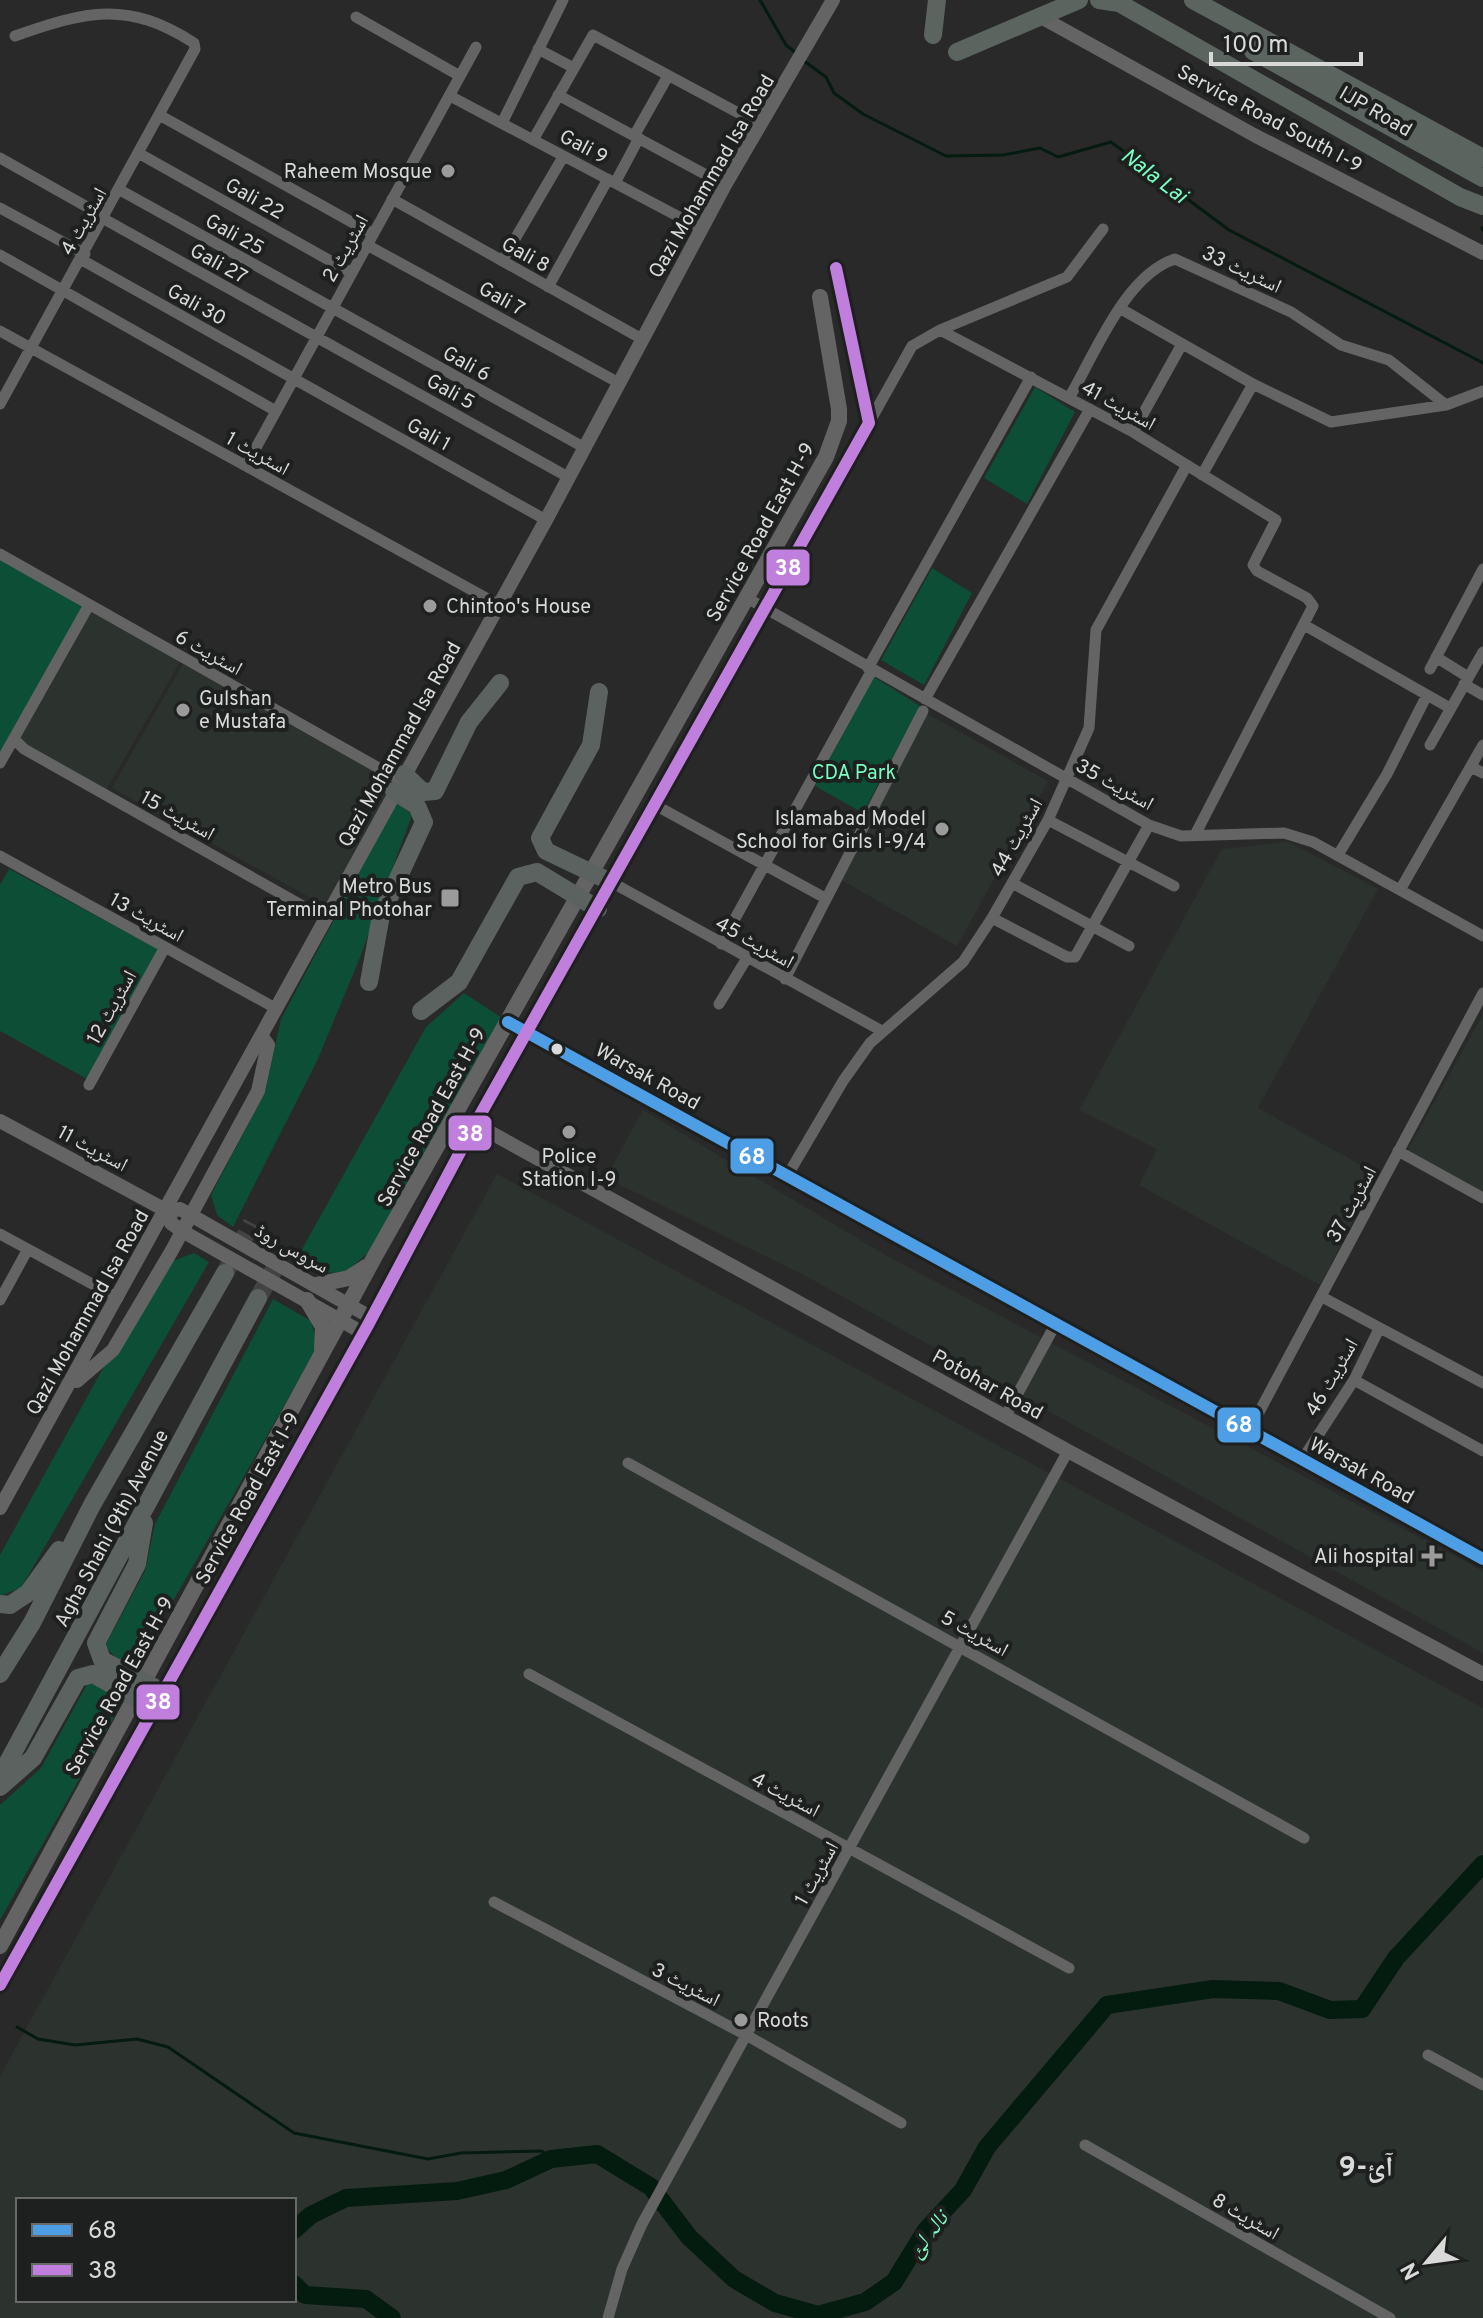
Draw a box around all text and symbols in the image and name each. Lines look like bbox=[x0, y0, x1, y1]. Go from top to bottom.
scale bar bbox=[1211, 16, 1361, 66]
text: 100 m bbox=[1223, 31, 1289, 61]
street label: Service Road South I-9 bbox=[1172, 60, 1366, 180]
street label: Qazi Mohammad Isa Road bbox=[644, 70, 782, 284]
street label: IJP Road bbox=[1334, 81, 1416, 144]
street label: Gali 9 bbox=[554, 124, 612, 171]
water label: Nala Lai bbox=[1115, 143, 1193, 212]
place label: Raheem Mosque bbox=[284, 160, 432, 186]
marker: Raheem Mosque bbox=[439, 162, 457, 180]
street label: Gali 22 bbox=[220, 173, 288, 227]
street label: اسٹریٹ 4 bbox=[56, 184, 114, 260]
street label: Gali 25 bbox=[200, 209, 268, 263]
street label: اسٹریٹ 2 bbox=[318, 211, 376, 287]
street label: Gali 8 bbox=[496, 232, 554, 280]
street label: Gali 27 bbox=[185, 238, 251, 291]
street label: اسٹریٹ 33 bbox=[1197, 241, 1285, 301]
street label: Gali 7 bbox=[473, 277, 529, 323]
street label: Gali 30 bbox=[162, 279, 230, 333]
street label: Gali 6 bbox=[437, 341, 495, 389]
street label: Gali 5 bbox=[421, 369, 479, 417]
street label: اسٹریٹ 41 bbox=[1076, 376, 1160, 438]
street label: Gali 1 bbox=[401, 413, 455, 458]
street label: اسٹریٹ 1 bbox=[221, 427, 293, 483]
street label: Service Road East H-9 bbox=[702, 439, 822, 627]
line badge: 38 bbox=[765, 548, 811, 587]
text: 38 bbox=[774, 556, 802, 583]
place label: Chintoo's House bbox=[446, 595, 591, 621]
marker: Chintoo's House bbox=[421, 597, 439, 615]
street label: اسٹریٹ 6 bbox=[170, 625, 246, 683]
street label: Qazi Mohammad Isa Road bbox=[333, 638, 468, 852]
place label: Gulshan e Mustafa bbox=[199, 687, 286, 736]
marker: Gulshan e Mustafa bbox=[174, 701, 192, 719]
street label: اسٹریٹ 35 bbox=[1070, 754, 1158, 818]
park label: CDA Park bbox=[812, 761, 896, 787]
street label: اسٹریٹ 15 bbox=[135, 786, 219, 848]
street label: اسٹریٹ 44 bbox=[986, 794, 1050, 882]
place label: Islamabad Model School for Girls I-9/4 bbox=[736, 807, 926, 856]
marker: Islamabad Model School for Girls I-9/4 bbox=[933, 820, 951, 838]
place label: Metro Bus Terminal Photohar bbox=[266, 875, 432, 924]
marker: Metro Bus Terminal Photohar bbox=[439, 887, 461, 909]
street label: اسٹریٹ 13 bbox=[104, 888, 188, 950]
street label: اسٹریٹ 45 bbox=[710, 912, 798, 976]
street label: اسٹریٹ 12 bbox=[82, 966, 144, 1050]
street label: Service Road East H-9 bbox=[373, 1024, 493, 1212]
street label: Warsak Road bbox=[590, 1038, 704, 1117]
unlabelled marker bbox=[549, 1041, 565, 1057]
line badge: 38 bbox=[447, 1114, 493, 1152]
street label: اسٹریٹ 11 bbox=[52, 1120, 132, 1179]
text: 38 bbox=[456, 1122, 484, 1149]
marker: Police Station I-9 bbox=[560, 1123, 578, 1141]
line badge: 68 bbox=[729, 1137, 775, 1175]
place label: Police Station I-9 bbox=[521, 1145, 617, 1194]
text: 68 bbox=[738, 1145, 766, 1172]
street label: اسٹریٹ 37 bbox=[1322, 1162, 1384, 1248]
street label: Qazi Mohammad Isa Road bbox=[21, 1206, 156, 1420]
street label: سروس روڈ bbox=[249, 1219, 333, 1281]
street label: اسٹریٹ 46 bbox=[1300, 1334, 1365, 1422]
street label: Potohar Road bbox=[927, 1345, 1047, 1427]
line badge: 68 bbox=[1216, 1406, 1262, 1444]
street label: Service Road East I-9 bbox=[191, 1408, 307, 1590]
text: 68 bbox=[1225, 1413, 1253, 1440]
street label: Agha Shahi (9th) Avenue bbox=[50, 1426, 176, 1632]
street label: Warsak Road bbox=[1304, 1432, 1418, 1511]
place label: Ali hospital bbox=[1314, 1545, 1414, 1571]
marker: Ali hospital bbox=[1421, 1545, 1443, 1567]
street label: Service Road East H-9 bbox=[61, 1593, 181, 1781]
street label: اسٹریٹ 5 bbox=[936, 1606, 1012, 1664]
line badge: 38 bbox=[135, 1683, 181, 1721]
text: 38 bbox=[144, 1690, 172, 1717]
street label: اسٹریٹ 4 bbox=[746, 1767, 824, 1825]
street label: اسٹریٹ 1 bbox=[790, 1838, 846, 1910]
street label: اسٹریٹ 3 bbox=[647, 1958, 724, 2014]
place label: Roots bbox=[757, 2009, 809, 2035]
marker: Roots bbox=[732, 2011, 750, 2029]
district label: آئ-9 bbox=[1339, 2151, 1393, 2187]
street label: اسٹریٹ 8 bbox=[1207, 2188, 1283, 2247]
legend bbox=[16, 2198, 296, 2302]
water label: نالہ لئ bbox=[903, 2204, 957, 2264]
text: 68 bbox=[88, 2217, 117, 2247]
north arrow bbox=[1387, 2222, 1467, 2302]
text: 38 bbox=[88, 2257, 117, 2287]
text: N bbox=[1396, 2257, 1427, 2284]

